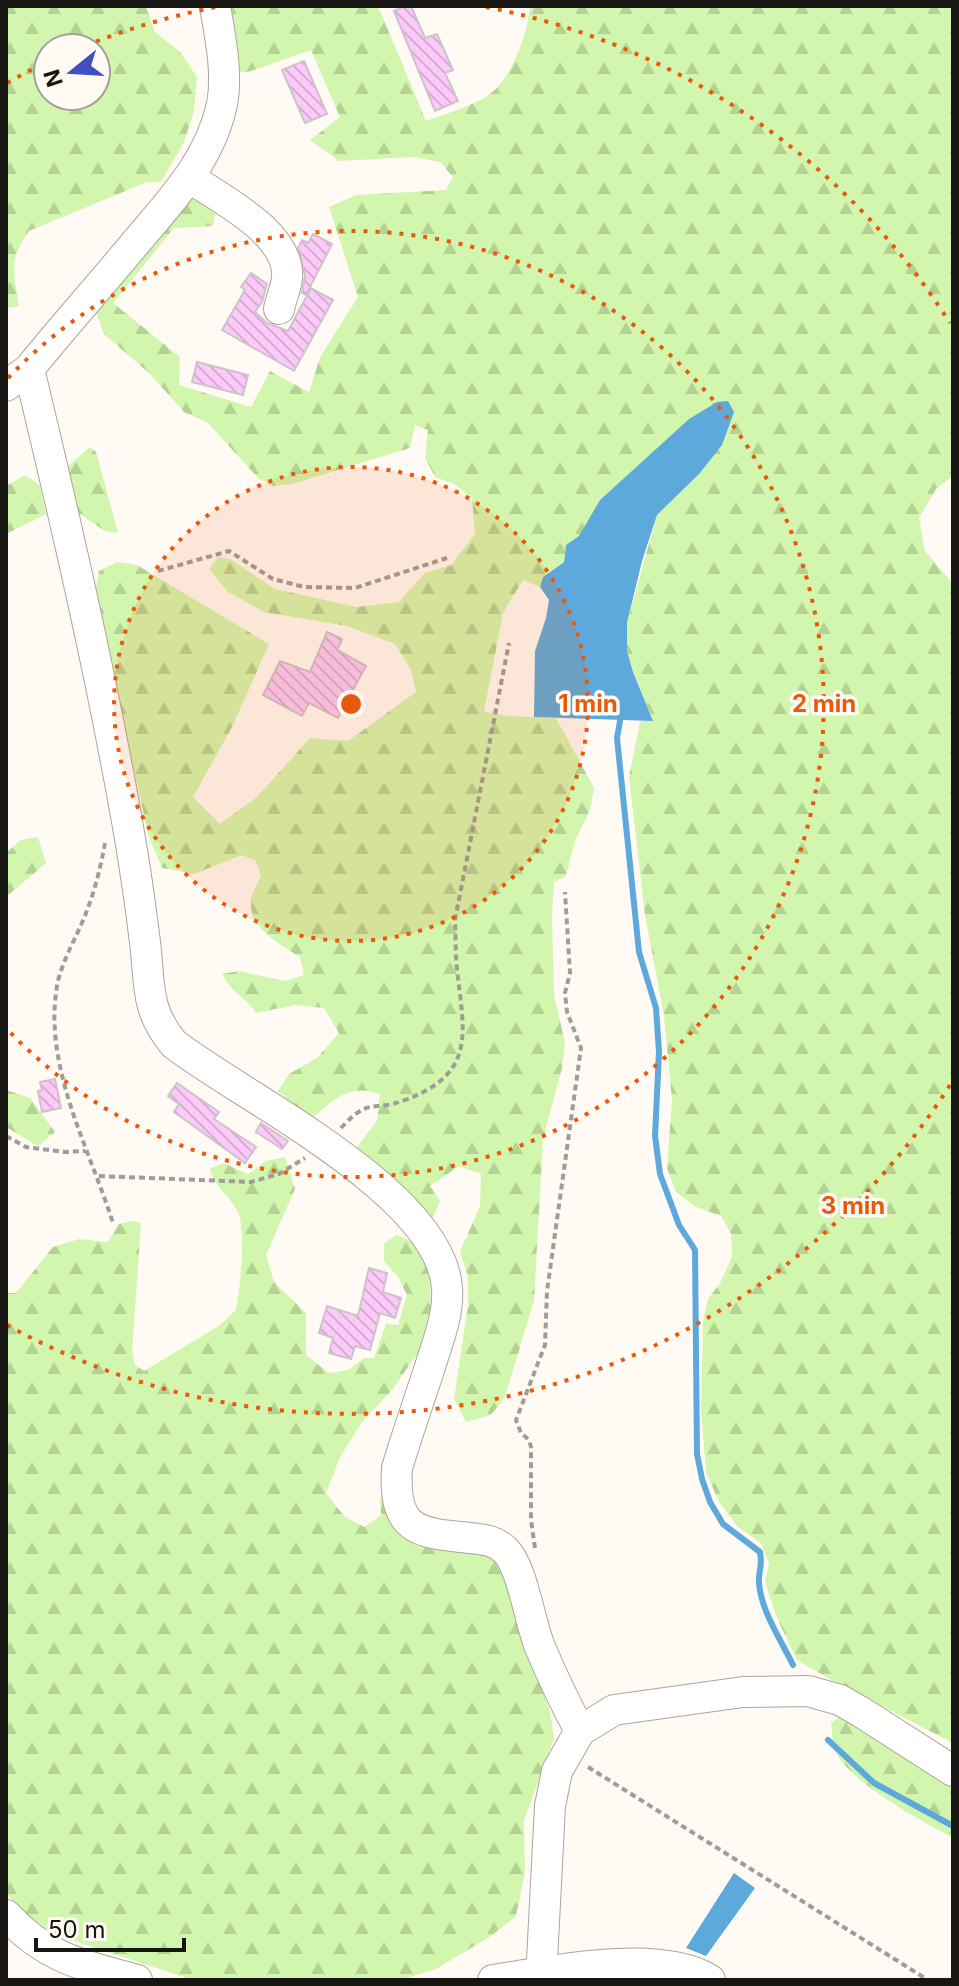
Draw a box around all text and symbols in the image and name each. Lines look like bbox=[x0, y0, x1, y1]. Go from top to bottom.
north arrow bbox=[32, 32, 112, 112]
text: N bbox=[38, 66, 68, 90]
text: 1 min bbox=[558, 689, 618, 718]
text: 2 min bbox=[792, 689, 856, 718]
centre of rings bbox=[337, 690, 365, 718]
text: 3 min bbox=[821, 1191, 885, 1220]
scale bar bbox=[36, 1902, 184, 1952]
text: 50 m bbox=[48, 1915, 106, 1944]

